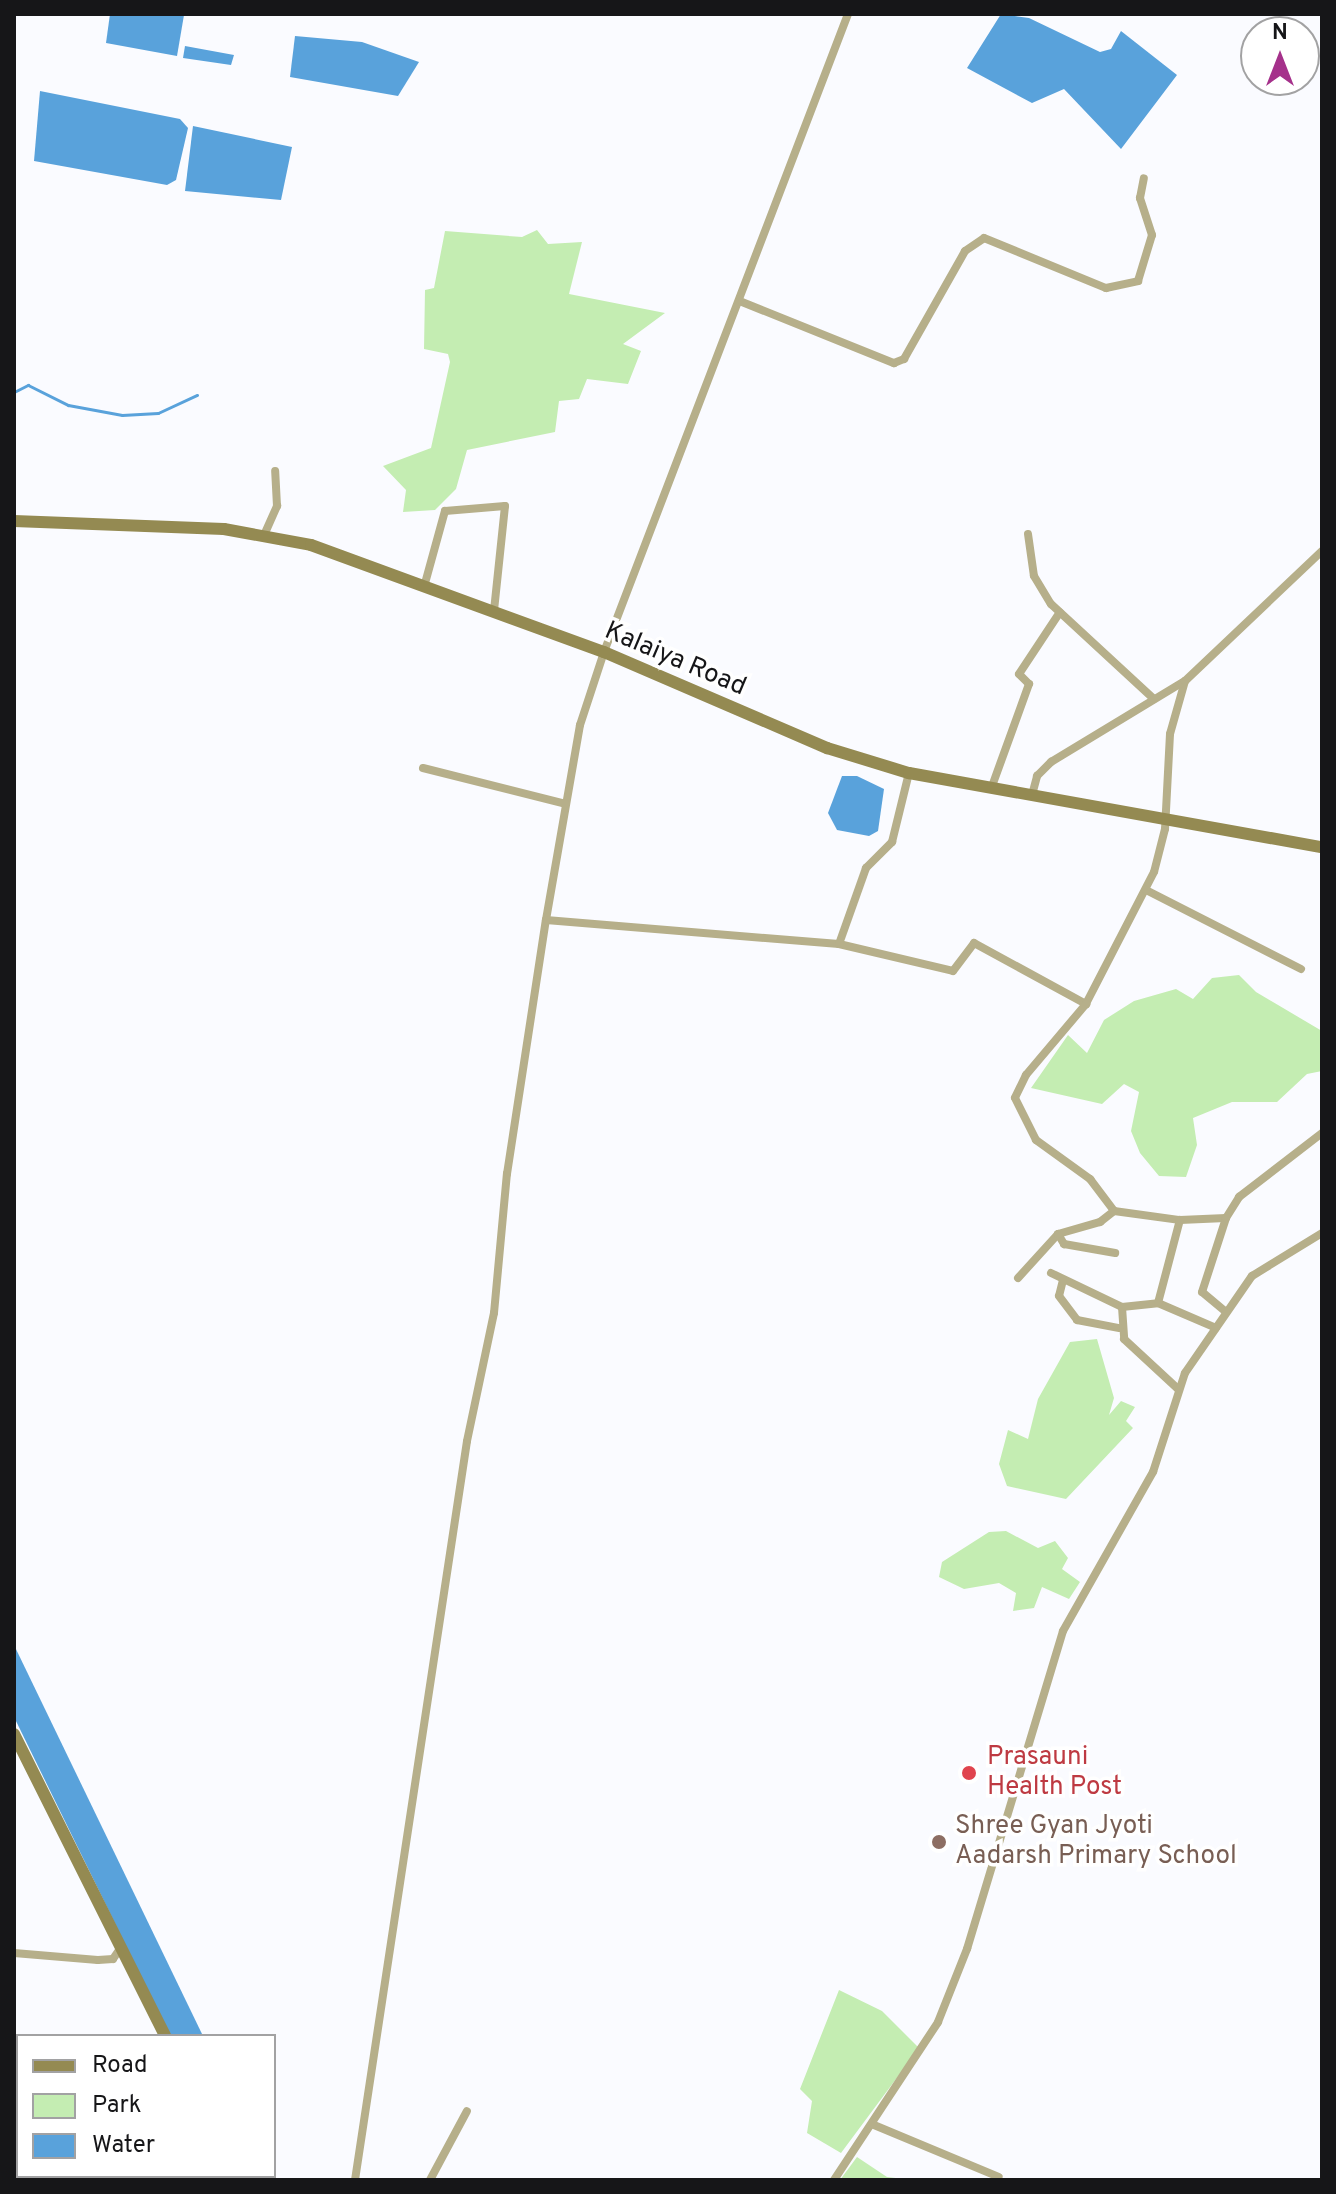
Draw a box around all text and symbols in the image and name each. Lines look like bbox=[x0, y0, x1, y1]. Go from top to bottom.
north arrow bbox=[1240, 16, 1320, 96]
text: N bbox=[1272, 20, 1288, 47]
street label: Kalaiya Road bbox=[600, 616, 750, 704]
place label: Prasauni Health Post bbox=[987, 1742, 1122, 1804]
marker: Prasauni Health Post bbox=[958, 1762, 980, 1784]
place label: Shree Gyan Jyoti Aadarsh Primary School bbox=[955, 1811, 1237, 1872]
marker: Shree Gyan Jyoti Aadarsh Primary School bbox=[930, 1833, 948, 1851]
legend bbox=[16, 2034, 276, 2178]
text: Road bbox=[92, 2051, 148, 2081]
text: Park bbox=[92, 2091, 142, 2121]
text: Water bbox=[92, 2131, 155, 2161]

